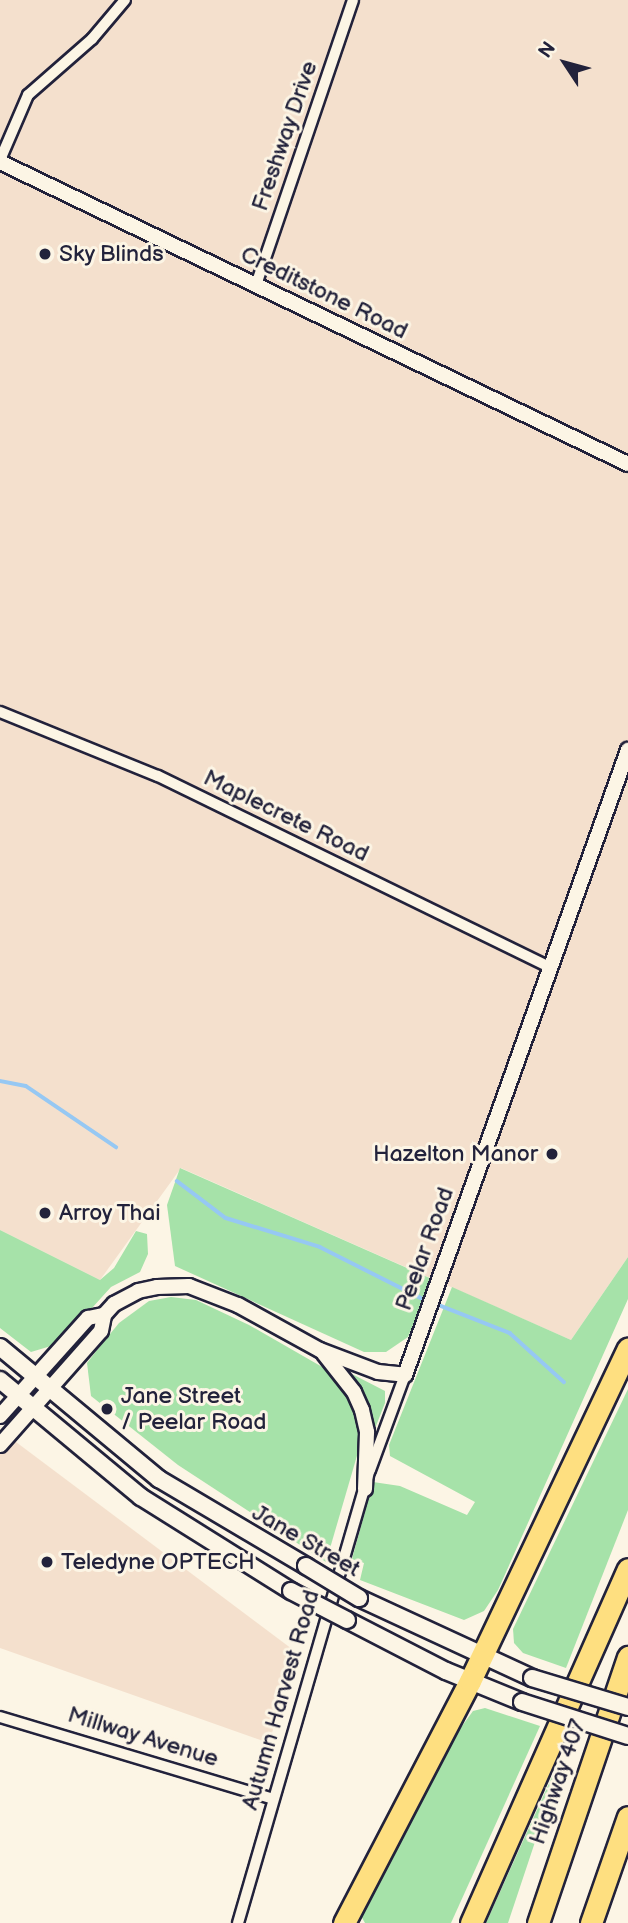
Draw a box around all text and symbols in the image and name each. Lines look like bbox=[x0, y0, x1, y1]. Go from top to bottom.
north arrow bbox=[530, 28, 600, 98]
text: N bbox=[534, 38, 561, 63]
street label: Freshway Drive bbox=[246, 57, 324, 215]
place label: Sky Blinds bbox=[59, 240, 165, 268]
street label: Creditstone Road bbox=[236, 241, 412, 345]
marker: Sky Blinds bbox=[37, 246, 53, 262]
street label: Maplecrete Road bbox=[199, 764, 373, 868]
place label: Hazelton Manor bbox=[373, 1140, 538, 1168]
marker: Hazelton Manor bbox=[544, 1146, 560, 1162]
street label: Peelar Road bbox=[390, 1184, 460, 1314]
place label: Arroy Thai bbox=[59, 1199, 163, 1227]
marker: Arroy Thai bbox=[37, 1205, 53, 1221]
place label: Jane Street / Peelar Road bbox=[121, 1382, 267, 1436]
marker: Jane Street / Peelar Road bbox=[99, 1401, 115, 1417]
street label: Jane Street bbox=[247, 1499, 365, 1583]
place label: Teledyne OPTECH bbox=[61, 1548, 255, 1576]
marker: Teledyne OPTECH bbox=[39, 1554, 55, 1570]
street label: Autumn Harvest Road bbox=[236, 1587, 326, 1813]
street label: Millway Avenue bbox=[64, 1701, 222, 1773]
street label: Highway 407 bbox=[524, 1715, 592, 1849]

